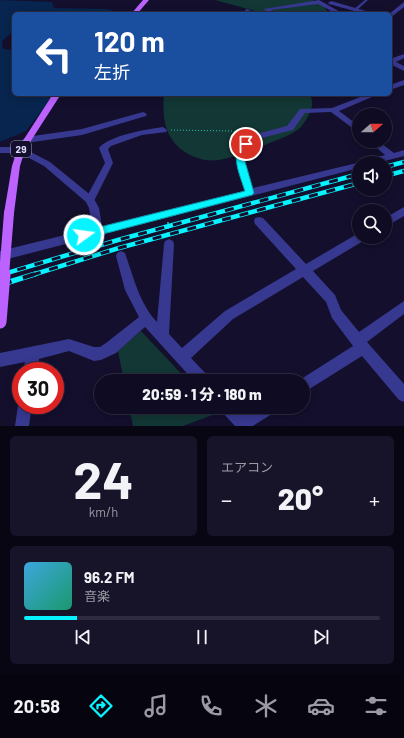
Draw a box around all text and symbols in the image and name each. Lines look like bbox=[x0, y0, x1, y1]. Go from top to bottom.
text: 120 m bbox=[94, 24, 165, 58]
icon: left bbox=[28, 28, 80, 80]
text: 左折 bbox=[94, 61, 130, 83]
north arrow bbox=[352, 108, 392, 148]
map controls bbox=[352, 108, 392, 244]
pin bbox=[229, 127, 263, 161]
icon: arrive bbox=[235, 133, 257, 155]
road number: 29 bbox=[11, 141, 31, 157]
button: sound bbox=[352, 156, 392, 196]
button: search bbox=[352, 204, 392, 244]
position arrow bbox=[63, 214, 105, 256]
speed limit sign: 30 bbox=[12, 362, 64, 414]
text: 20:59 · 1 分 · 180 m bbox=[142, 385, 262, 403]
text: 24 bbox=[73, 447, 134, 509]
text: エアコン bbox=[221, 459, 273, 475]
text: 20° bbox=[278, 480, 323, 516]
text: − bbox=[221, 486, 232, 512]
text: + bbox=[369, 486, 380, 512]
text: km/h bbox=[89, 504, 118, 520]
text: 96.2 FM bbox=[84, 568, 135, 586]
text: 音楽 bbox=[84, 588, 110, 604]
icon: previous bbox=[72, 626, 94, 648]
icon: pause bbox=[191, 626, 213, 648]
icon: next bbox=[310, 626, 332, 648]
icon: directions bbox=[87, 692, 115, 720]
icon: music bbox=[142, 692, 170, 720]
icon: phone bbox=[197, 692, 225, 720]
icon: climate bbox=[252, 692, 280, 720]
icon: car bbox=[307, 692, 335, 720]
icon: filters bbox=[362, 692, 390, 720]
text: 20:58 bbox=[14, 695, 60, 717]

